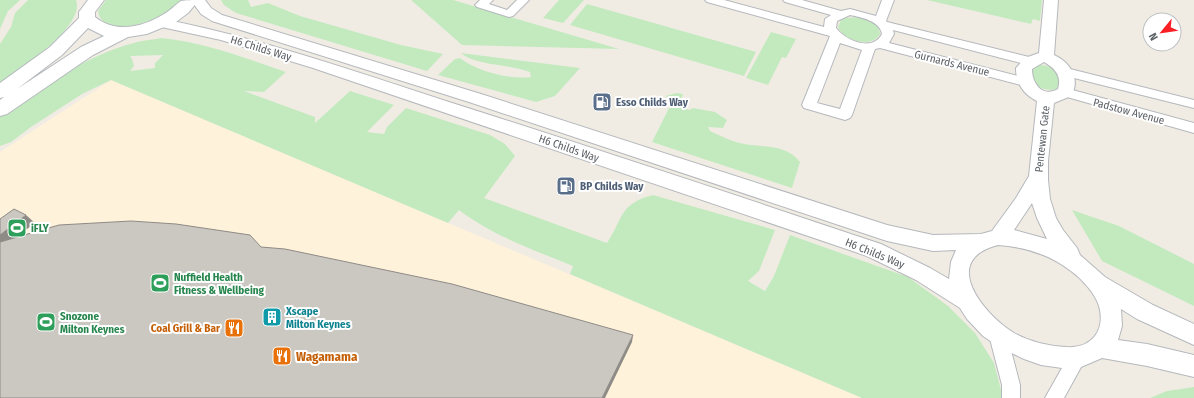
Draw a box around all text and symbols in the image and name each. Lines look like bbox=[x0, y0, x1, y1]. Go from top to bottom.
north arrow bbox=[1142, 12, 1182, 52]
text: N bbox=[1146, 31, 1161, 43]
street label: H6 Childs Way bbox=[229, 33, 293, 64]
street label: Gurnards Avenue bbox=[913, 48, 991, 79]
fuel station icon: Esso Childs Way bbox=[591, 91, 613, 113]
place label: Esso Childs Way bbox=[616, 96, 689, 109]
street label: Padstow Avenue bbox=[1092, 96, 1166, 127]
street label: Pentewan Gate bbox=[1033, 105, 1052, 173]
street label: H6 Childs Way bbox=[537, 132, 601, 165]
fuel station icon: BP Childs Way bbox=[555, 175, 577, 197]
place label: BP Childs Way bbox=[580, 180, 644, 193]
sports icon: iFLY bbox=[6, 217, 28, 239]
place label: iFLY bbox=[31, 222, 50, 235]
street label: H6 Childs Way bbox=[843, 236, 906, 271]
place label: Nuffield Health Fitness & Wellbeing bbox=[174, 271, 265, 297]
sports icon: Nuffield Health Fitness & Wellbeing bbox=[149, 272, 171, 294]
place label: Xscape Milton Keynes bbox=[285, 305, 351, 331]
building icon: Xscape Milton Keynes bbox=[261, 306, 283, 328]
place label: Snozone Milton Keynes bbox=[60, 310, 125, 336]
sports icon: Snozone Milton Keynes bbox=[35, 311, 57, 333]
restaurant icon: Coal Grill & Bar bbox=[223, 317, 245, 339]
place label: Coal Grill & Bar bbox=[151, 322, 221, 335]
restaurant icon: Wagamama bbox=[271, 345, 293, 367]
place label: Wagamama bbox=[296, 349, 358, 364]

